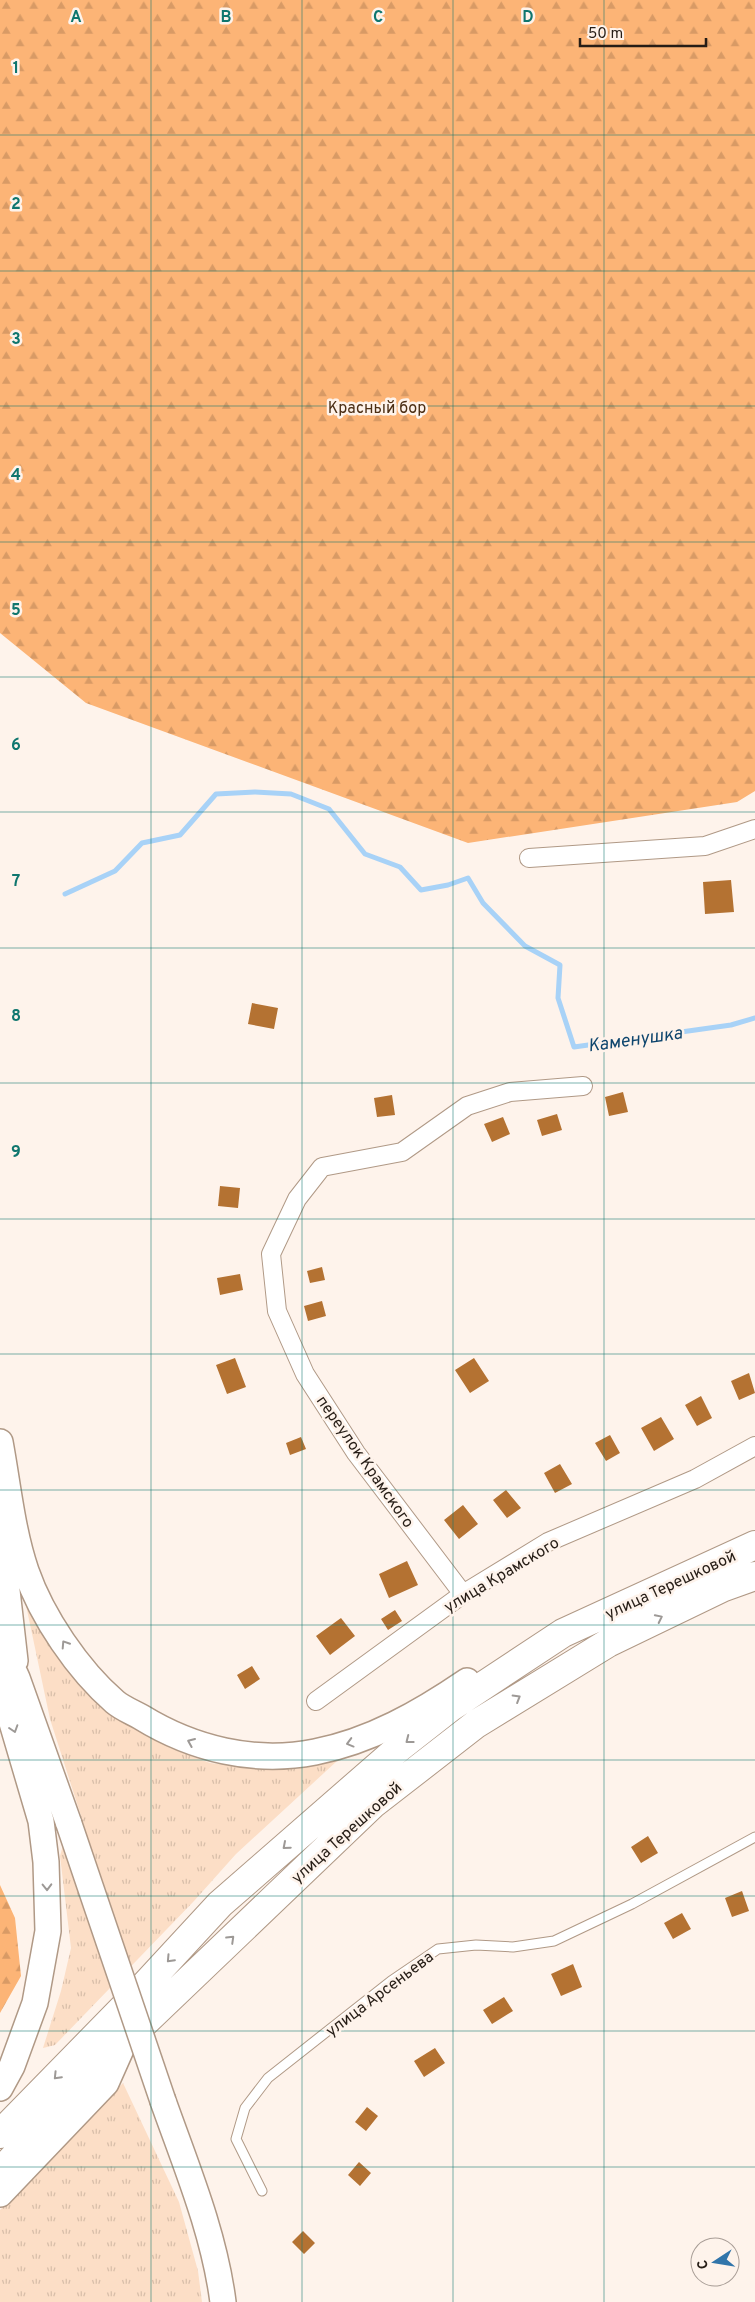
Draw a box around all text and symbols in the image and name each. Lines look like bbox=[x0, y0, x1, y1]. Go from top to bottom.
text: A bbox=[70, 8, 82, 28]
text: B bbox=[220, 8, 232, 28]
text: C bbox=[373, 8, 383, 28]
text: D bbox=[522, 8, 534, 28]
scale bar bbox=[580, 15, 706, 47]
text: 50 m bbox=[588, 25, 623, 44]
text: 1 bbox=[13, 59, 19, 79]
text: 2 bbox=[11, 195, 21, 215]
text: 3 bbox=[11, 330, 21, 350]
park label: Красный бор bbox=[328, 399, 426, 419]
text: 4 bbox=[11, 466, 21, 486]
text: 5 bbox=[11, 601, 21, 621]
text: 6 bbox=[11, 736, 21, 756]
text: 7 bbox=[12, 872, 20, 892]
text: 8 bbox=[11, 1007, 21, 1027]
water label: Каменушка bbox=[587, 1022, 685, 1058]
text: 9 bbox=[11, 1143, 21, 1163]
street label: переулок Крамского bbox=[311, 1392, 418, 1532]
street label: улица Крамского bbox=[441, 1533, 563, 1618]
street label: улица Терешковой bbox=[602, 1547, 739, 1625]
one-way arrow bbox=[653, 1614, 662, 1624]
one-way arrow bbox=[62, 1640, 71, 1649]
one-way arrow bbox=[512, 1695, 521, 1705]
one-way arrow bbox=[8, 1724, 18, 1732]
one-way arrow bbox=[406, 1734, 415, 1742]
one-way arrow bbox=[187, 1737, 196, 1748]
one-way arrow bbox=[345, 1737, 354, 1748]
street label: улица Терешковой bbox=[288, 1779, 407, 1888]
one-way arrow bbox=[283, 1840, 292, 1849]
one-way arrow bbox=[41, 1883, 52, 1891]
one-way arrow bbox=[225, 1936, 234, 1945]
street label: улица Арсеньева bbox=[322, 1947, 438, 2042]
one-way arrow bbox=[166, 1953, 175, 1962]
one-way arrow bbox=[54, 2070, 63, 2079]
north arrow bbox=[690, 2237, 740, 2287]
text: С bbox=[694, 2258, 713, 2271]

